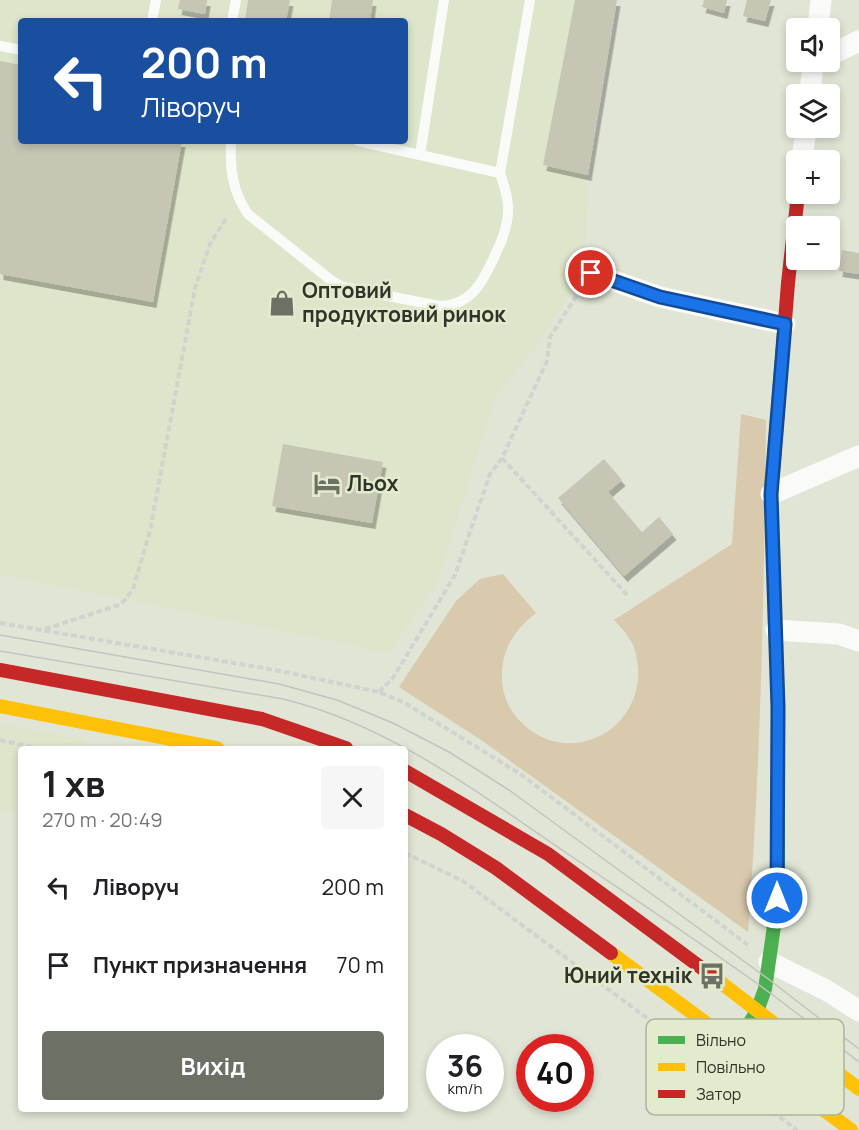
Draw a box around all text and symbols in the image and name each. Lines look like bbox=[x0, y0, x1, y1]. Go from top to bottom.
map controls bbox=[786, 18, 840, 270]
button: sound bbox=[786, 18, 840, 72]
text: 200 m bbox=[141, 33, 267, 91]
icon: left bbox=[42, 42, 120, 120]
button: layers bbox=[786, 84, 840, 138]
text: Ліворуч bbox=[141, 88, 241, 125]
button: + bbox=[786, 150, 840, 204]
button: − bbox=[786, 216, 840, 270]
pin bbox=[565, 247, 616, 298]
icon: arrive bbox=[574, 256, 607, 289]
place label: Оптовий продуктовий ринок bbox=[302, 276, 506, 328]
shop icon: Оптовий продуктовий ринок bbox=[267, 288, 297, 318]
hotel icon: Льох bbox=[312, 469, 342, 499]
place label: Льох bbox=[347, 469, 399, 497]
text: 1 хв bbox=[42, 759, 105, 808]
button: close bbox=[321, 766, 384, 829]
text: 270 m · 20:49 bbox=[42, 806, 163, 833]
position arrow bbox=[745, 866, 809, 930]
icon: left bbox=[42, 871, 75, 904]
text: Ліворуч bbox=[93, 872, 179, 902]
text: 200 m bbox=[322, 872, 384, 902]
icon: arrive bbox=[42, 949, 75, 982]
text: Пункт призначення bbox=[93, 950, 307, 980]
text: 70 m bbox=[336, 950, 384, 980]
place label: Юний технік bbox=[564, 961, 693, 989]
bus stop icon: Юний технік bbox=[697, 961, 727, 991]
legend bbox=[646, 1019, 844, 1115]
text: Вільно bbox=[696, 1029, 746, 1051]
button: Вихід bbox=[42, 1031, 384, 1100]
speed limit sign: 40 bbox=[516, 1034, 594, 1112]
text: 36 bbox=[447, 1045, 483, 1086]
text: Повільно bbox=[696, 1056, 765, 1078]
text: km/h bbox=[448, 1078, 482, 1099]
text: Затор bbox=[696, 1083, 741, 1105]

